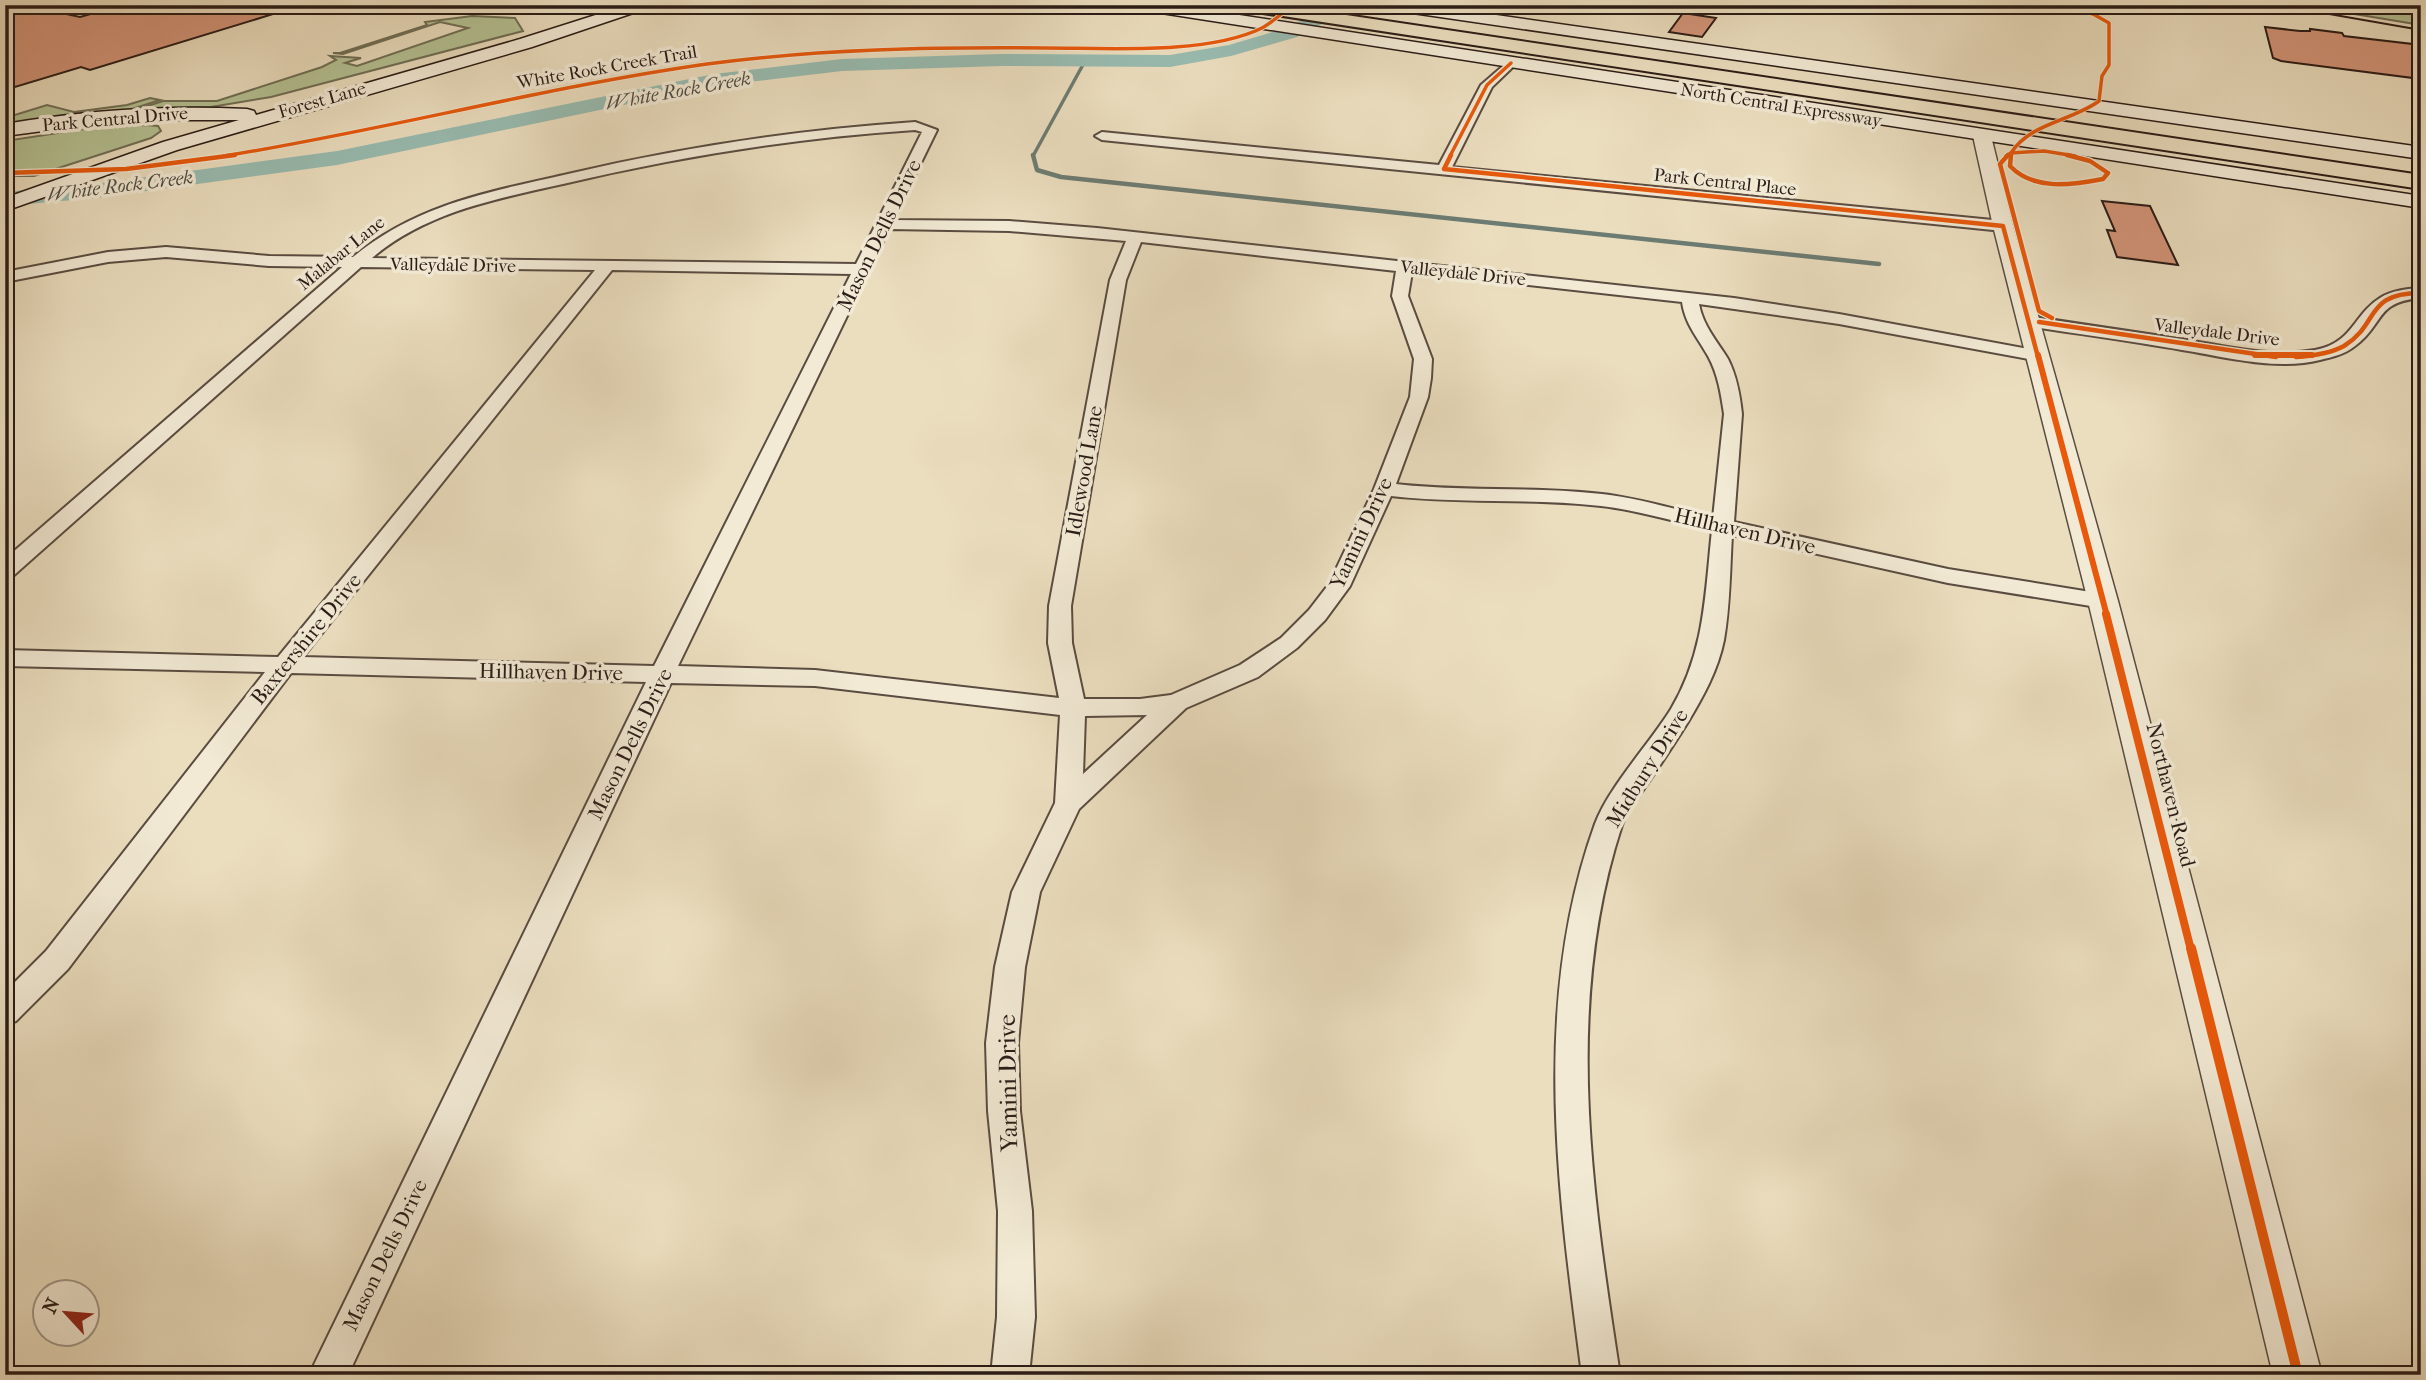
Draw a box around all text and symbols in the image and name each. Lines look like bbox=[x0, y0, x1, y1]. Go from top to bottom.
street label: White Rock Creek Trail bbox=[515, 40, 699, 94]
water label: White Rock Creek bbox=[604, 66, 752, 114]
street label: Forest Lane bbox=[276, 78, 369, 123]
street label: North Central Expressway bbox=[1679, 79, 1885, 132]
street label: Park Central Drive bbox=[41, 103, 189, 136]
street label: Mason Dells Drive bbox=[832, 155, 926, 315]
street label: Park Central Place bbox=[1653, 165, 1797, 200]
water label: White Rock Creek bbox=[46, 166, 194, 206]
street label: Malabar Lane bbox=[294, 212, 389, 295]
street label: Valleydale Drive bbox=[389, 254, 516, 277]
street label: Valleydale Drive bbox=[1398, 256, 1527, 291]
street label: Valleydale Drive bbox=[2152, 314, 2281, 351]
street label: Idlewood Lane bbox=[1061, 404, 1107, 538]
street label: Yamini Drive bbox=[1324, 473, 1397, 593]
street label: Hillhaven Drive bbox=[1672, 503, 1818, 559]
street label: Baxtershire Drive bbox=[246, 569, 366, 709]
street label: Hillhaven Drive bbox=[479, 659, 623, 685]
street label: Mason Dells Drive bbox=[583, 664, 677, 824]
street label: Midbury Drive bbox=[1601, 704, 1693, 832]
street label: Northaven Road bbox=[2141, 720, 2201, 870]
street label: Yamini Drive bbox=[993, 1014, 1023, 1153]
street label: Mason Dells Drive bbox=[338, 1175, 432, 1335]
north arrow bbox=[32, 1278, 102, 1348]
text: N bbox=[39, 1294, 65, 1317]

